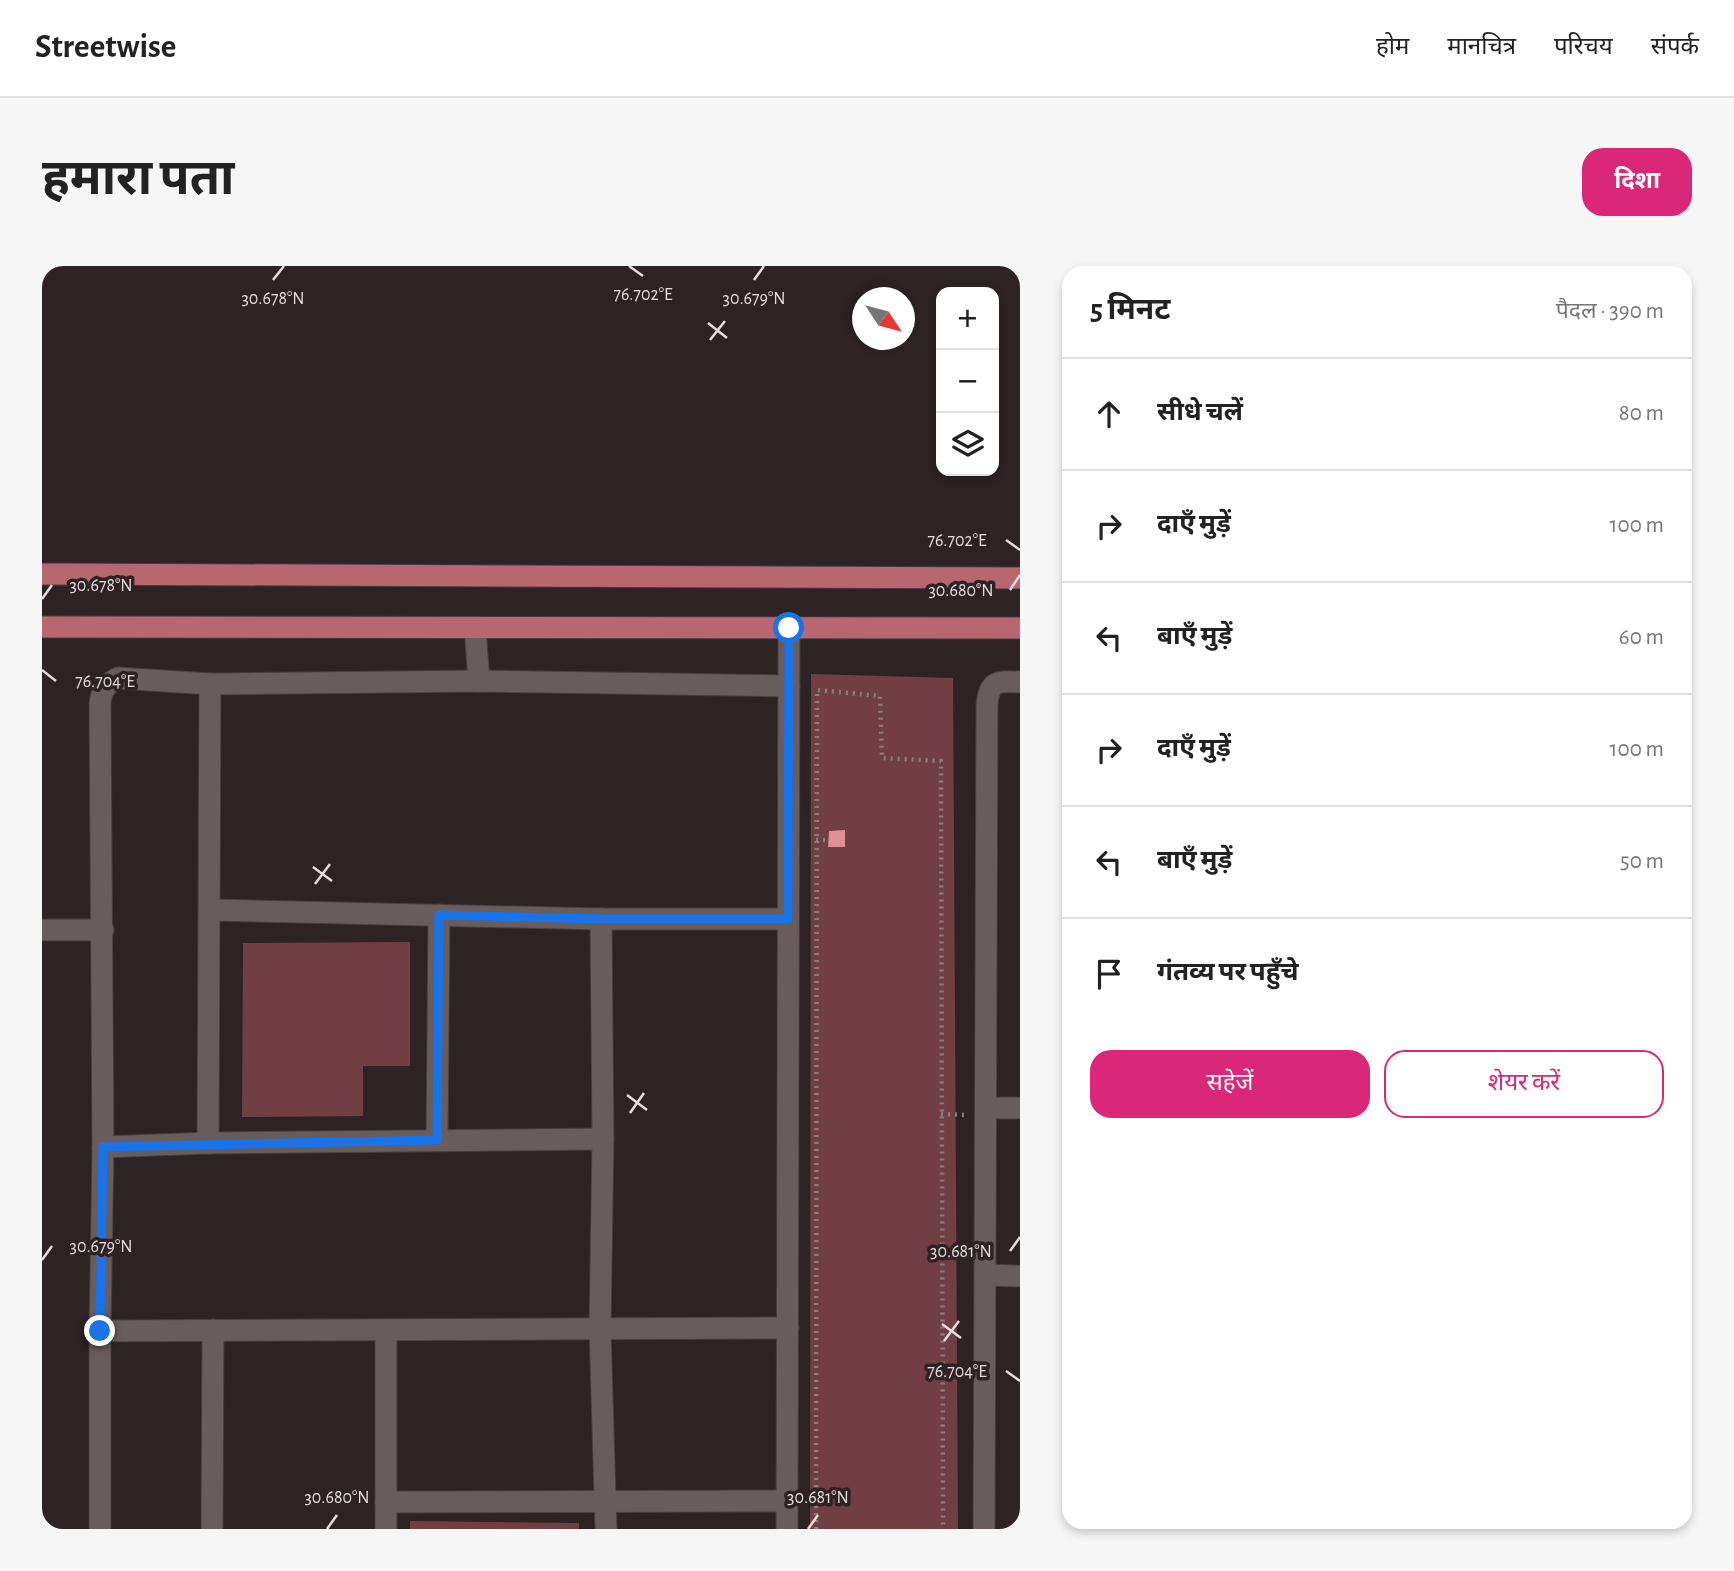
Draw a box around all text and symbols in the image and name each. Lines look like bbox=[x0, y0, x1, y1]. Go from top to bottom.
text: Streetwise bbox=[35, 31, 176, 64]
text: होम bbox=[1376, 35, 1409, 59]
text: मानचित्र bbox=[1447, 35, 1516, 59]
text: परिचय bbox=[1554, 35, 1613, 59]
text: संपर्क bbox=[1651, 35, 1699, 59]
button: दिशा bbox=[1582, 148, 1692, 216]
text: हमारा पता bbox=[42, 155, 234, 204]
text: 76.702°E bbox=[613, 286, 673, 304]
north arrow bbox=[852, 287, 915, 350]
map controls bbox=[936, 287, 999, 476]
button: + bbox=[936, 287, 999, 350]
text: 30.678°N bbox=[241, 290, 305, 308]
text: 30.679°N bbox=[722, 290, 786, 308]
text: 5 मिनट bbox=[1090, 295, 1170, 325]
text: पैदल · 390 m bbox=[1556, 300, 1664, 323]
button: − bbox=[936, 350, 999, 413]
icon: ahead bbox=[1090, 395, 1128, 433]
text: सीधे चलें bbox=[1157, 399, 1243, 425]
text: 80 m bbox=[1619, 402, 1664, 425]
button: layers bbox=[936, 413, 999, 476]
icon: right bbox=[1090, 507, 1128, 545]
text: दाएँ मुड़ें bbox=[1157, 511, 1231, 537]
text: 100 m bbox=[1610, 514, 1664, 537]
text: 76.702°E bbox=[927, 532, 987, 550]
text: 30.678°N bbox=[69, 577, 133, 595]
text: 30.680°N bbox=[928, 582, 994, 600]
route start bbox=[773, 612, 804, 643]
icon: left bbox=[1090, 619, 1128, 657]
text: बाएँ मुड़ें bbox=[1157, 623, 1232, 649]
text: 60 m bbox=[1619, 626, 1664, 649]
text: 76.704°E bbox=[75, 673, 135, 691]
icon: right bbox=[1090, 731, 1128, 769]
text: दाएँ मुड़ें bbox=[1157, 735, 1231, 761]
text: 100 m bbox=[1610, 738, 1664, 761]
icon: left bbox=[1090, 843, 1128, 881]
text: बाएँ मुड़ें bbox=[1157, 847, 1232, 873]
text: 50 m bbox=[1620, 850, 1664, 873]
icon: arrive bbox=[1090, 955, 1128, 993]
text: गंतव्य पर पहुँचे bbox=[1157, 959, 1299, 985]
button: सहेजें bbox=[1090, 1050, 1370, 1118]
button: शेयर करें bbox=[1384, 1050, 1664, 1118]
text: 30.679°N bbox=[69, 1238, 133, 1256]
text: 30.681°N bbox=[930, 1243, 992, 1261]
route end bbox=[84, 1315, 115, 1346]
text: 76.704°E bbox=[927, 1363, 987, 1381]
text: 30.680°N bbox=[304, 1489, 370, 1507]
text: 30.681°N bbox=[787, 1489, 849, 1507]

